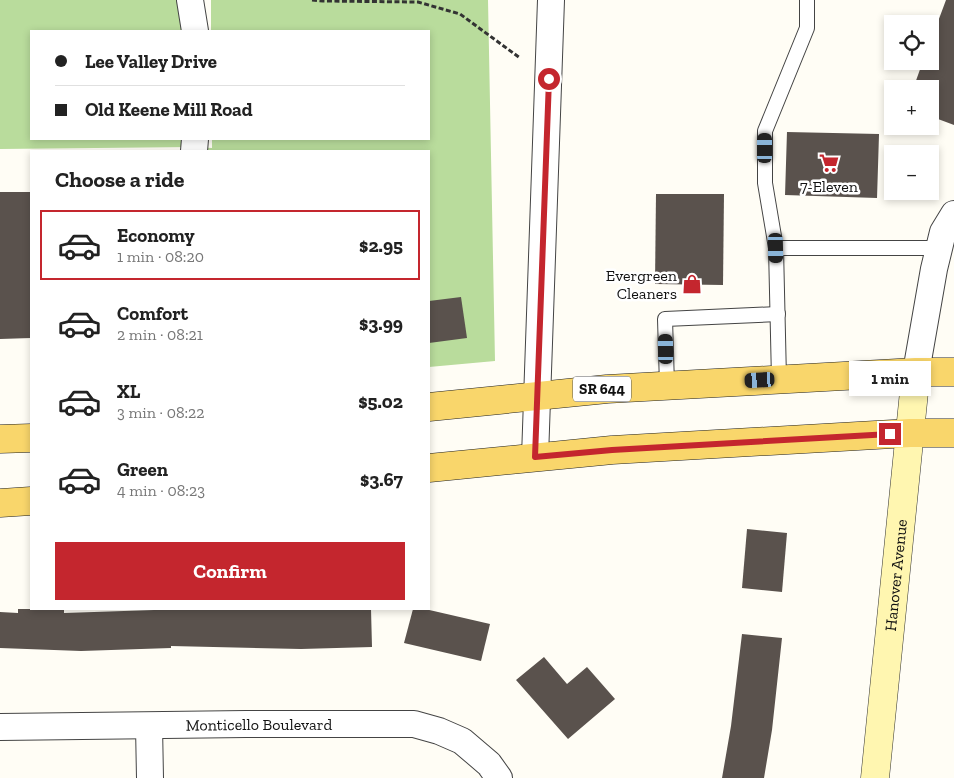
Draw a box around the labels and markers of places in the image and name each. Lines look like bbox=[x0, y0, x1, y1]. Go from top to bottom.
supermarket icon: 7-Eleven bbox=[818, 152, 840, 174]
place label: 7-Eleven bbox=[800, 177, 859, 196]
place label: Evergreen Cleaners bbox=[606, 266, 678, 303]
shop icon: Evergreen Cleaners bbox=[681, 273, 703, 295]

